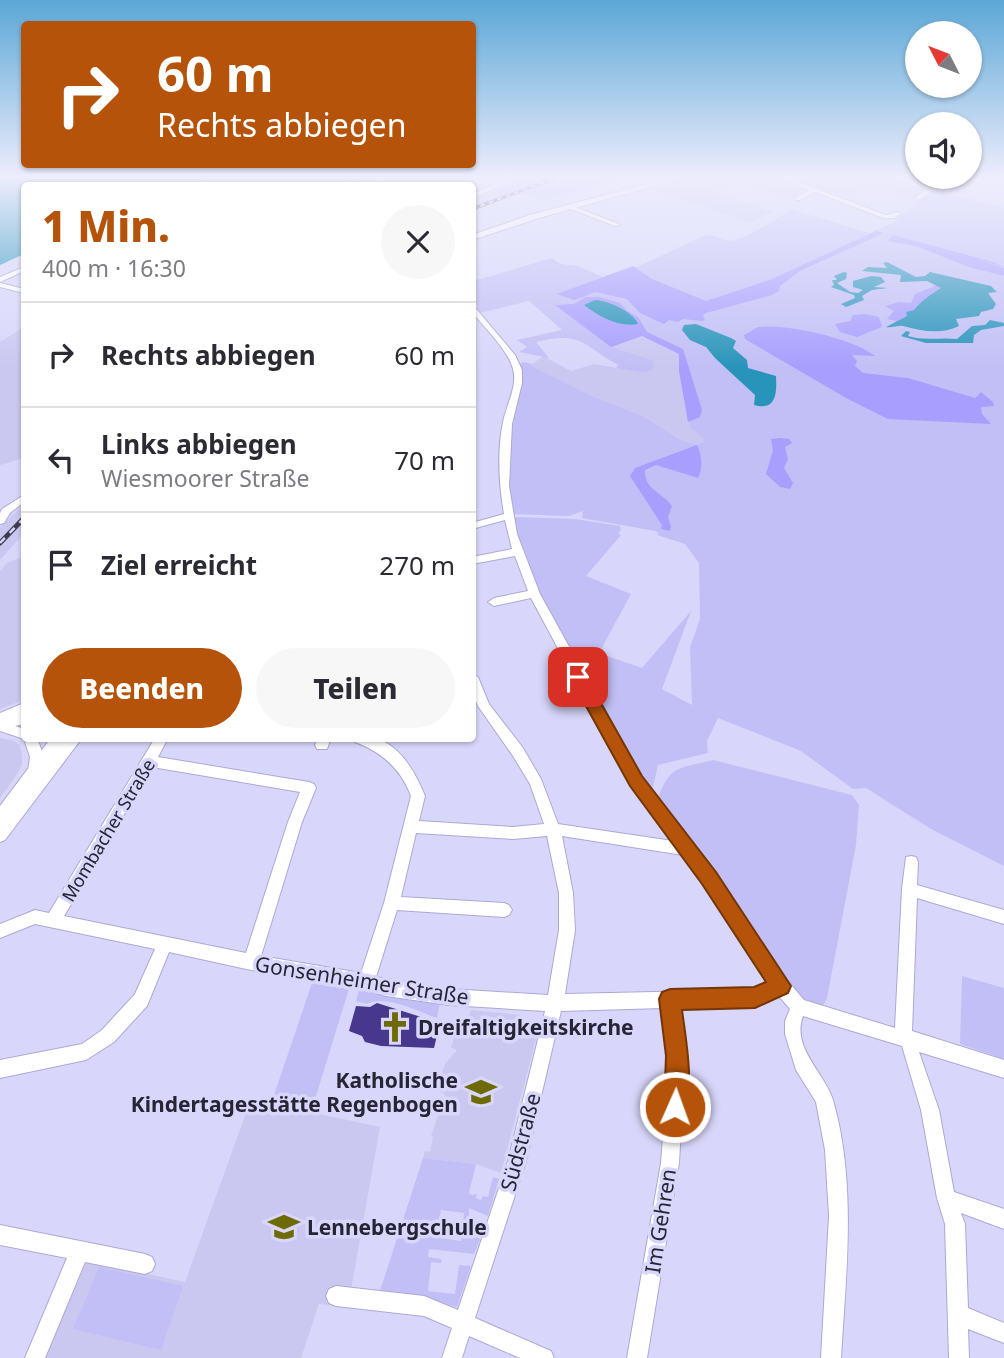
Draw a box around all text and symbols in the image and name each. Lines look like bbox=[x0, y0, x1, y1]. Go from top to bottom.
north arrow bbox=[905, 21, 982, 98]
map controls bbox=[905, 21, 982, 189]
text: 60 m bbox=[157, 40, 274, 106]
icon: right bbox=[42, 49, 133, 140]
text: Rechts abbiegen bbox=[157, 103, 406, 146]
button: sound bbox=[905, 112, 982, 189]
text: 1 Min. bbox=[42, 197, 170, 254]
button: close bbox=[381, 205, 455, 279]
text: 400 m · 16:30 bbox=[42, 252, 186, 284]
icon: right bbox=[42, 336, 80, 374]
text: Rechts abbiegen bbox=[101, 337, 316, 373]
text: 60 m bbox=[394, 337, 455, 373]
text: Links abbiegen bbox=[101, 426, 297, 462]
icon: left bbox=[42, 441, 80, 479]
text: 70 m bbox=[394, 442, 455, 478]
text: Wiesmoorer Straße bbox=[101, 462, 310, 494]
icon: arrive bbox=[42, 546, 80, 584]
text: Ziel erreicht bbox=[101, 547, 257, 583]
text: 270 m bbox=[379, 547, 455, 583]
pin bbox=[548, 647, 608, 707]
button: Beenden bbox=[42, 648, 242, 728]
button: Teilen bbox=[256, 648, 455, 728]
icon: arrive bbox=[559, 658, 597, 696]
street label: Mombacher Straße bbox=[56, 754, 160, 906]
street label: Gonsenheimer Straße bbox=[253, 949, 471, 1011]
church icon: Dreifaltigkeitskirche bbox=[378, 1010, 412, 1044]
place label: Dreifaltigkeitskirche bbox=[418, 1013, 634, 1041]
place label: Katholische Kindertagesstätte Regenbogen bbox=[131, 1066, 458, 1118]
position arrow bbox=[638, 1070, 712, 1144]
school or university icon: Katholische Kindertagesstätte Regenbogen bbox=[464, 1075, 498, 1109]
street label: Südstraße bbox=[494, 1090, 546, 1194]
street label: Im Gehren bbox=[638, 1167, 682, 1275]
school or university icon: Lennebergschule bbox=[267, 1210, 301, 1244]
place label: Lennebergschule bbox=[307, 1213, 487, 1241]

